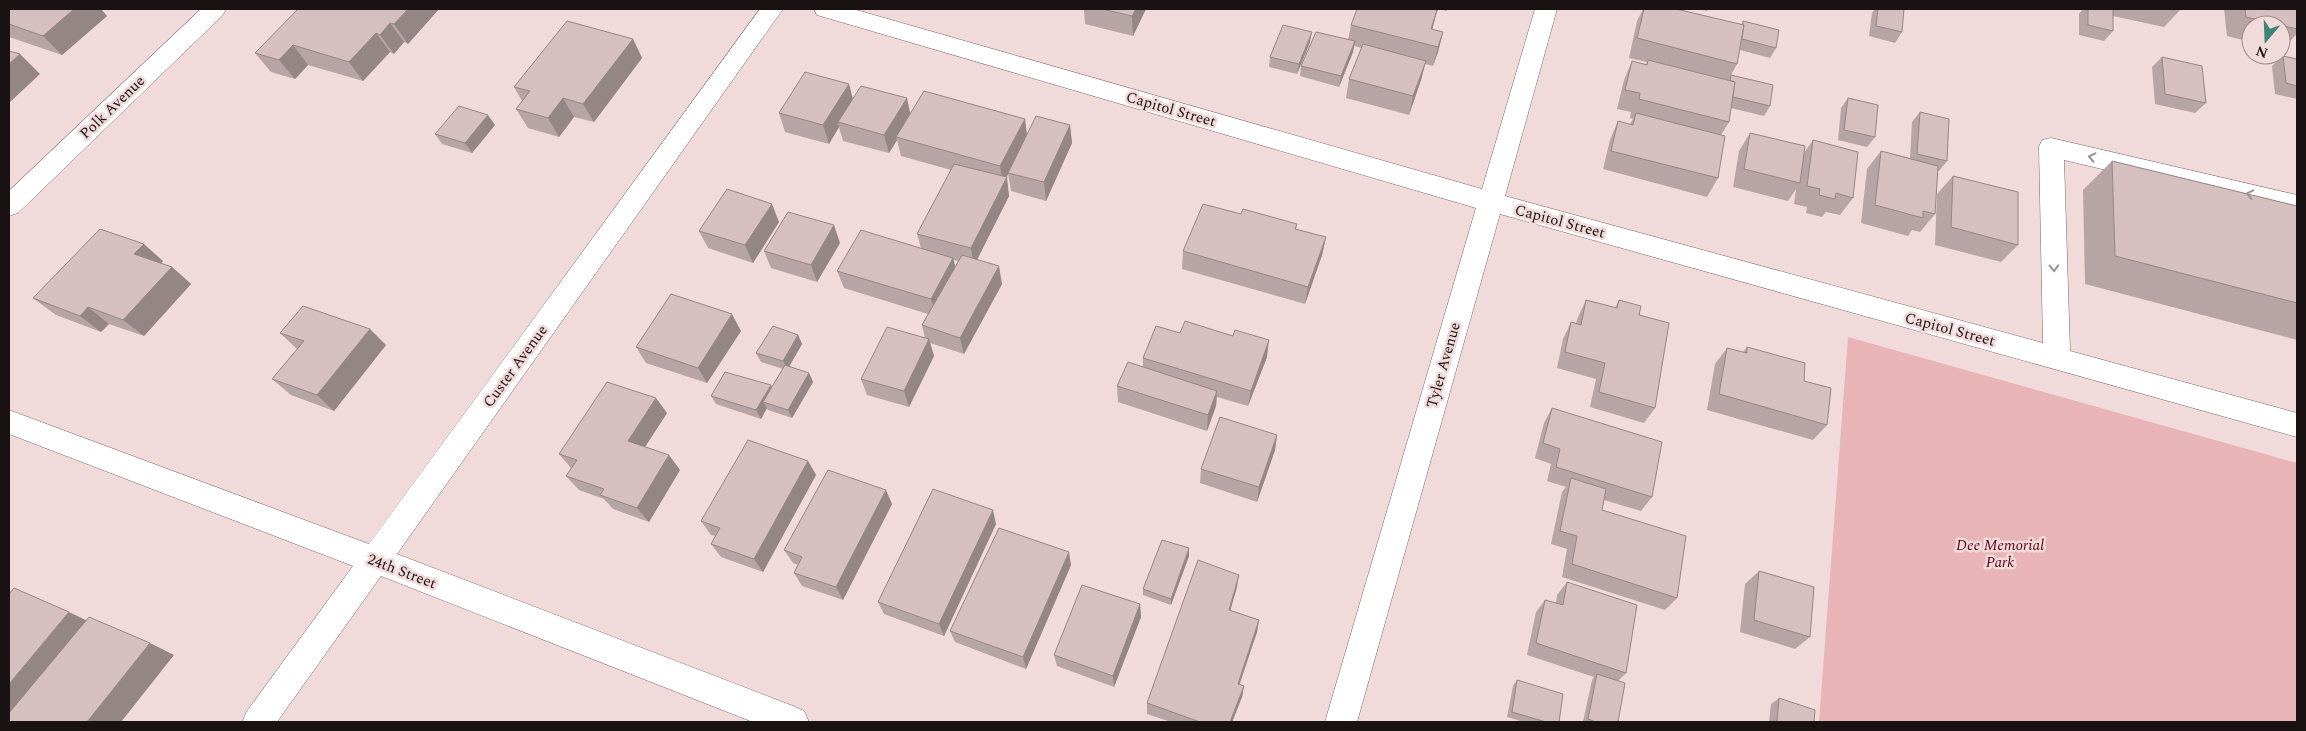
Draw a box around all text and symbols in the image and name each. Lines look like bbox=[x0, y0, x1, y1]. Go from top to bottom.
north arrow bbox=[2241, 15, 2291, 65]
text: N bbox=[2253, 40, 2271, 64]
street label: Polk Avenue bbox=[74, 70, 150, 145]
street label: Capitol Street bbox=[1123, 86, 1218, 133]
one-way arrow bbox=[2087, 152, 2096, 163]
one-way arrow bbox=[2245, 189, 2254, 200]
street label: Capitol Street bbox=[1512, 198, 1607, 245]
one-way arrow bbox=[2049, 265, 2060, 273]
street label: Capitol Street bbox=[1902, 306, 1997, 353]
street label: Custer Avenue bbox=[477, 320, 553, 412]
street label: Tyler Avenue bbox=[1420, 320, 1467, 411]
park label: Dee Memorial Park bbox=[1956, 534, 2044, 574]
street label: 24th Street bbox=[364, 548, 440, 595]

